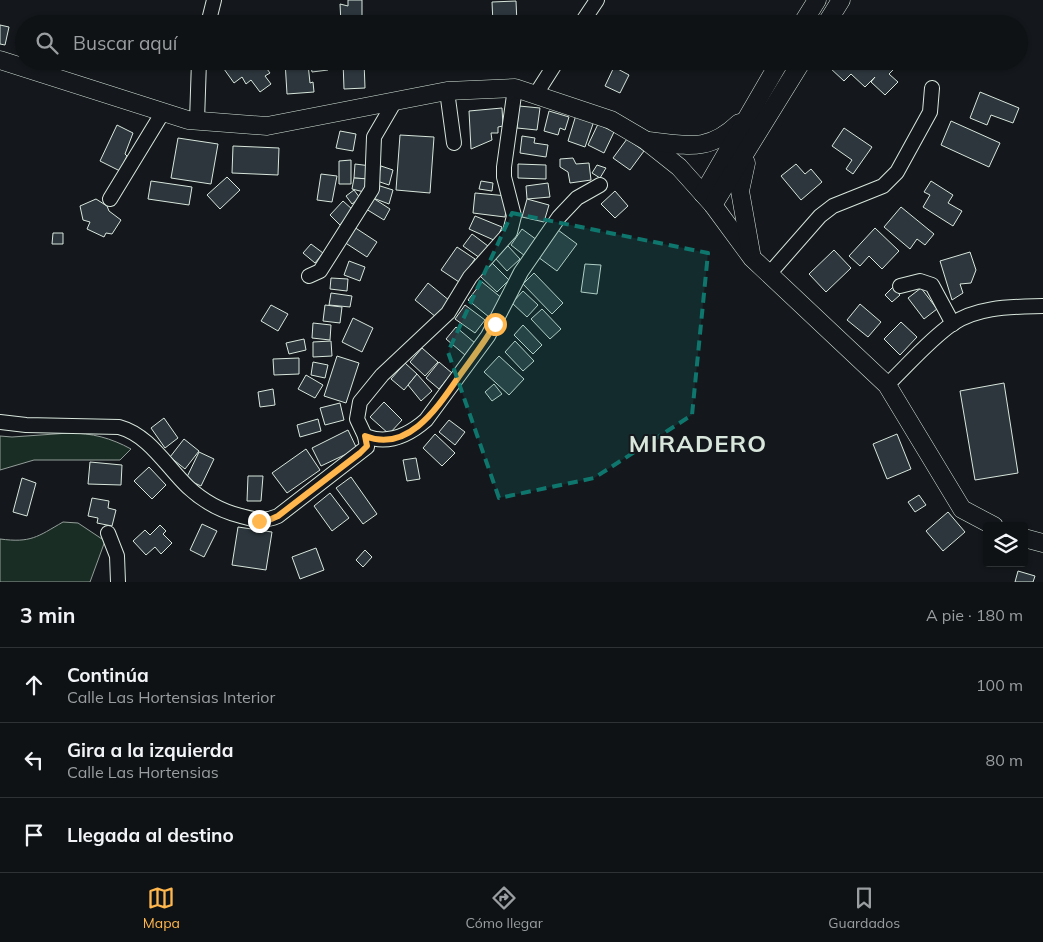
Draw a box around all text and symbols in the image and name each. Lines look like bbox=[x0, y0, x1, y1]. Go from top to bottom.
search box bbox=[15, 15, 1028, 70]
icon: search bbox=[33, 29, 61, 57]
text: Buscar aquí bbox=[73, 31, 177, 55]
route start bbox=[484, 313, 507, 336]
district label: MIRADERO bbox=[629, 428, 767, 458]
route end bbox=[248, 510, 271, 533]
map controls bbox=[983, 522, 1028, 567]
button: layers bbox=[983, 522, 1028, 567]
text: 3 min bbox=[20, 602, 75, 628]
text: A pie · 180 m bbox=[926, 605, 1023, 625]
text: Continúa bbox=[67, 663, 149, 687]
icon: ahead bbox=[20, 671, 48, 699]
text: 100 m bbox=[976, 675, 1023, 695]
text: Calle Las Hortensias Interior bbox=[67, 687, 275, 707]
text: Gira a la izquierda bbox=[67, 738, 233, 762]
icon: left bbox=[20, 746, 48, 774]
text: 80 m bbox=[986, 750, 1023, 770]
text: Calle Las Hortensias bbox=[67, 762, 219, 782]
icon: arrive bbox=[20, 821, 48, 849]
text: Llegada al destino bbox=[67, 823, 234, 847]
tab: Mapa bbox=[143, 884, 180, 932]
tab: Cómo llegar bbox=[466, 884, 543, 932]
tab: Guardados bbox=[828, 884, 900, 932]

